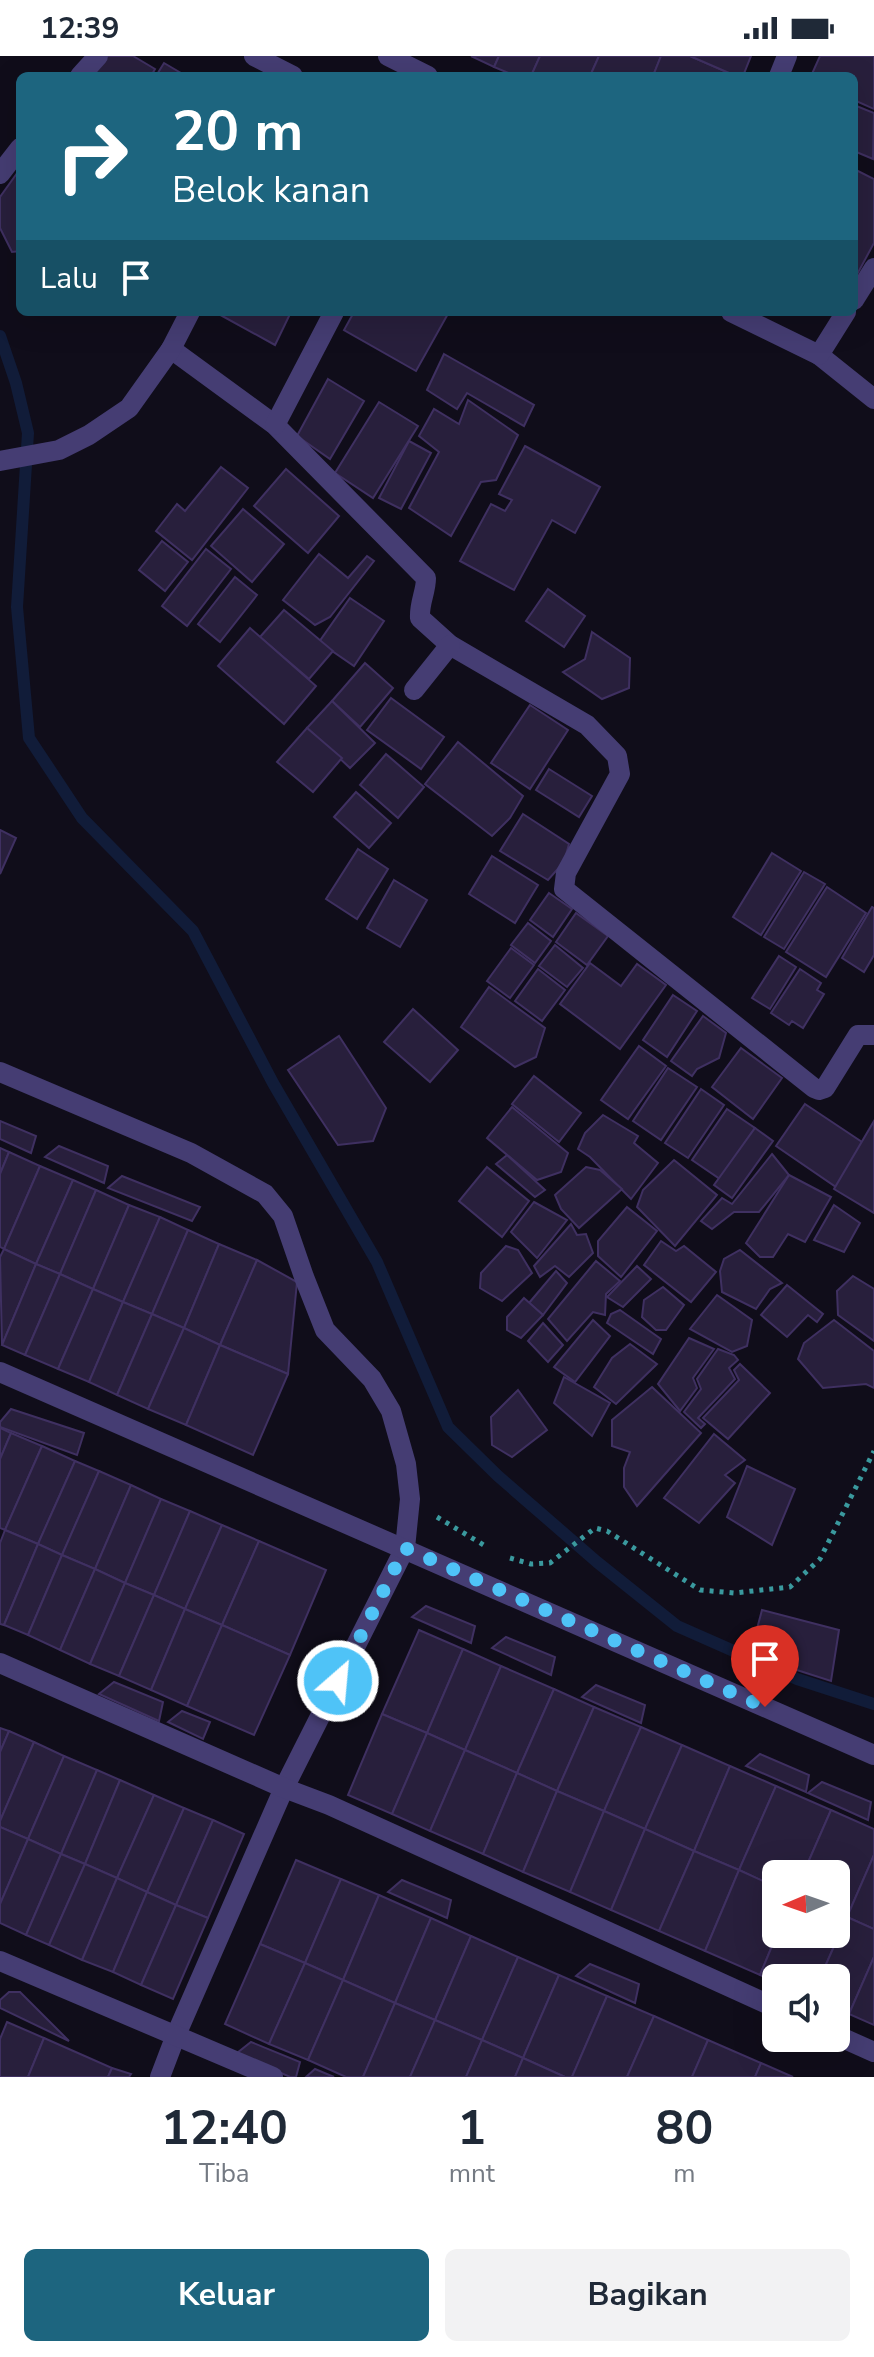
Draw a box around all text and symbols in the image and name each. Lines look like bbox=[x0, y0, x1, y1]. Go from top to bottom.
text: 12:39 bbox=[40, 8, 119, 49]
text: 20 m bbox=[172, 93, 303, 170]
icon: right bbox=[40, 104, 144, 208]
text: Belok kanan bbox=[172, 166, 370, 215]
icon: arrive bbox=[114, 256, 158, 300]
text: Lalu bbox=[40, 258, 98, 299]
pin bbox=[731, 1625, 799, 1707]
icon: arrive bbox=[743, 1637, 787, 1681]
position arrow bbox=[296, 1639, 380, 1723]
north arrow bbox=[762, 1860, 850, 1948]
map controls bbox=[762, 1860, 850, 2052]
button: sound bbox=[762, 1964, 850, 2052]
text: 12:40 bbox=[161, 2095, 288, 2161]
text: 1 bbox=[457, 2095, 486, 2161]
text: 80 bbox=[656, 2095, 713, 2161]
text: Tiba bbox=[199, 2156, 250, 2191]
text: mnt bbox=[449, 2156, 495, 2191]
text: m bbox=[673, 2156, 696, 2191]
button: Keluar bbox=[24, 2249, 429, 2341]
button: Bagikan bbox=[445, 2249, 850, 2341]

